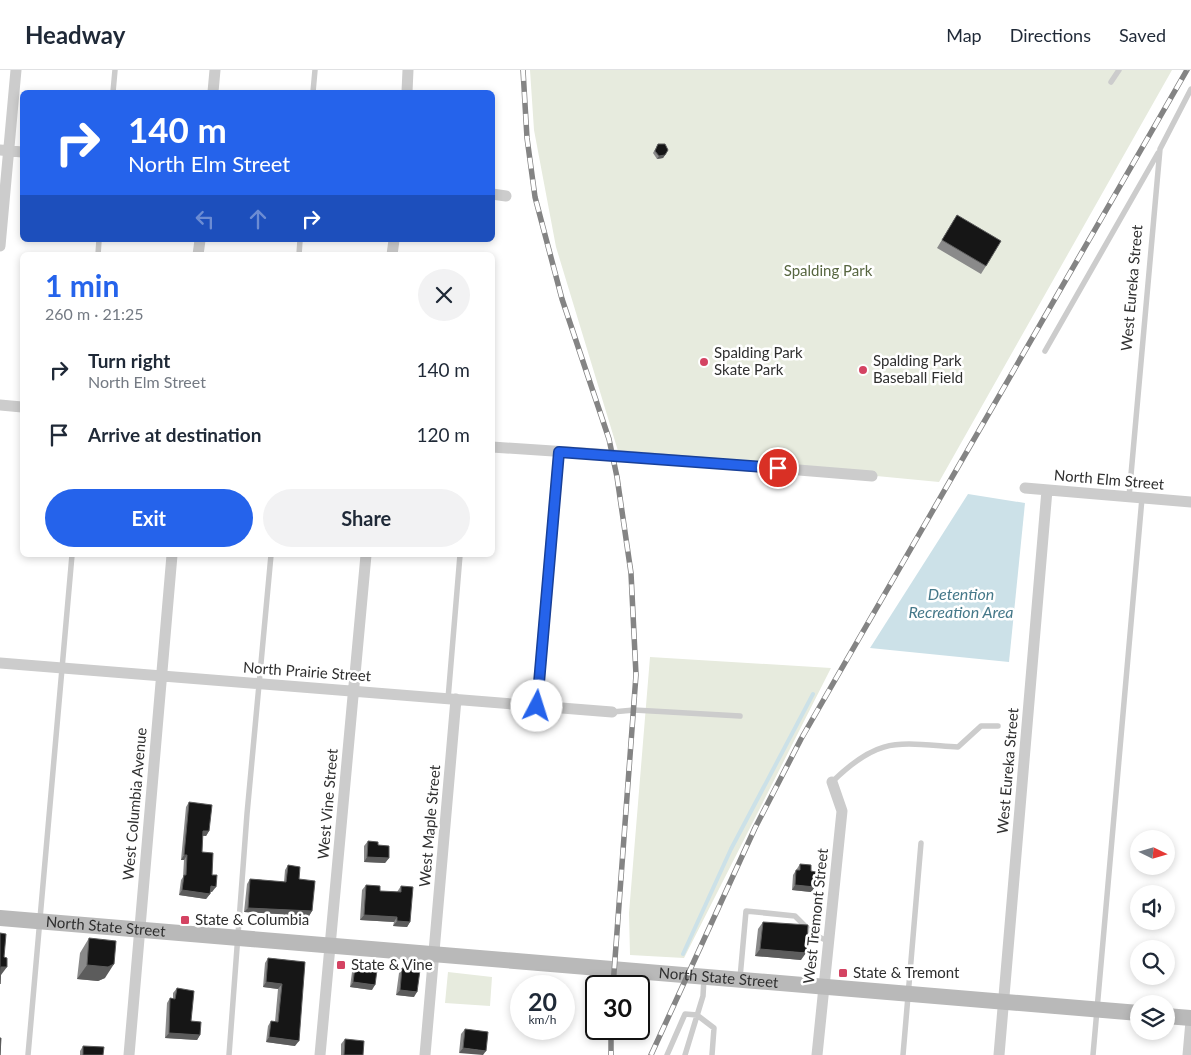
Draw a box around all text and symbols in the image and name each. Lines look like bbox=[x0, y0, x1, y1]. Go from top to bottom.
text: Headway bbox=[25, 20, 125, 49]
text: Map bbox=[946, 24, 982, 46]
text: Directions bbox=[1010, 24, 1091, 46]
text: Saved bbox=[1119, 24, 1166, 46]
text: 140 m bbox=[128, 108, 227, 150]
icon: right bbox=[45, 110, 110, 175]
text: North Elm Street bbox=[128, 150, 290, 177]
icon: left bbox=[191, 205, 219, 233]
icon: ahead bbox=[244, 205, 272, 233]
icon: right bbox=[297, 205, 325, 233]
street label: West Eureka Street bbox=[1117, 224, 1146, 352]
park label: Spalding Park bbox=[784, 261, 873, 279]
text: 1 min bbox=[45, 267, 119, 303]
button: close bbox=[418, 269, 470, 321]
text: 260 m · 21:25 bbox=[45, 304, 144, 323]
place label: Spalding Park Skate Park bbox=[714, 343, 803, 378]
text: Turn right bbox=[88, 349, 170, 372]
place label: Spalding Park Baseball Field bbox=[873, 351, 963, 386]
icon: right bbox=[45, 356, 73, 384]
marker: Spalding Park Skate Park bbox=[698, 356, 710, 368]
text: 140 m bbox=[416, 358, 470, 381]
marker: Spalding Park Baseball Field bbox=[857, 364, 869, 376]
text: North Elm Street bbox=[88, 372, 206, 391]
icon: arrive bbox=[45, 421, 73, 449]
text: Arrive at destination bbox=[88, 423, 261, 446]
text: 120 m bbox=[416, 423, 470, 446]
pin bbox=[757, 447, 799, 489]
icon: arrive bbox=[764, 454, 792, 482]
street label: North Elm Street bbox=[1053, 465, 1166, 493]
button: Exit bbox=[45, 489, 253, 547]
button: Share bbox=[263, 489, 470, 547]
water label: Detention Recreation Area bbox=[908, 584, 1014, 621]
street label: North Prairie Street bbox=[242, 658, 372, 684]
position arrow bbox=[510, 679, 562, 731]
street label: West Eureka Street bbox=[993, 707, 1022, 835]
street label: West Columbia Avenue bbox=[118, 727, 150, 881]
street label: West Vine Street bbox=[313, 747, 341, 860]
street label: West Maple Street bbox=[415, 763, 443, 888]
north arrow bbox=[1130, 830, 1175, 875]
map controls bbox=[1130, 830, 1175, 1040]
street label: West Tremont Street bbox=[799, 847, 831, 984]
button: sound bbox=[1130, 885, 1175, 930]
place label: State & Columbia bbox=[195, 910, 309, 928]
street label: North State Street bbox=[45, 912, 167, 940]
marker: State & Columbia bbox=[179, 914, 191, 926]
button: search bbox=[1130, 940, 1175, 985]
place label: State & Vine bbox=[351, 955, 433, 973]
marker: State & Vine bbox=[335, 959, 347, 971]
street label: North State Street bbox=[658, 963, 780, 991]
place label: State & Tremont bbox=[853, 963, 960, 981]
marker: State & Tremont bbox=[837, 967, 849, 979]
speed limit sign: 30 bbox=[585, 975, 650, 1040]
text: 20 bbox=[528, 986, 557, 1016]
button: layers bbox=[1130, 995, 1175, 1040]
text: km/h bbox=[528, 1012, 557, 1027]

